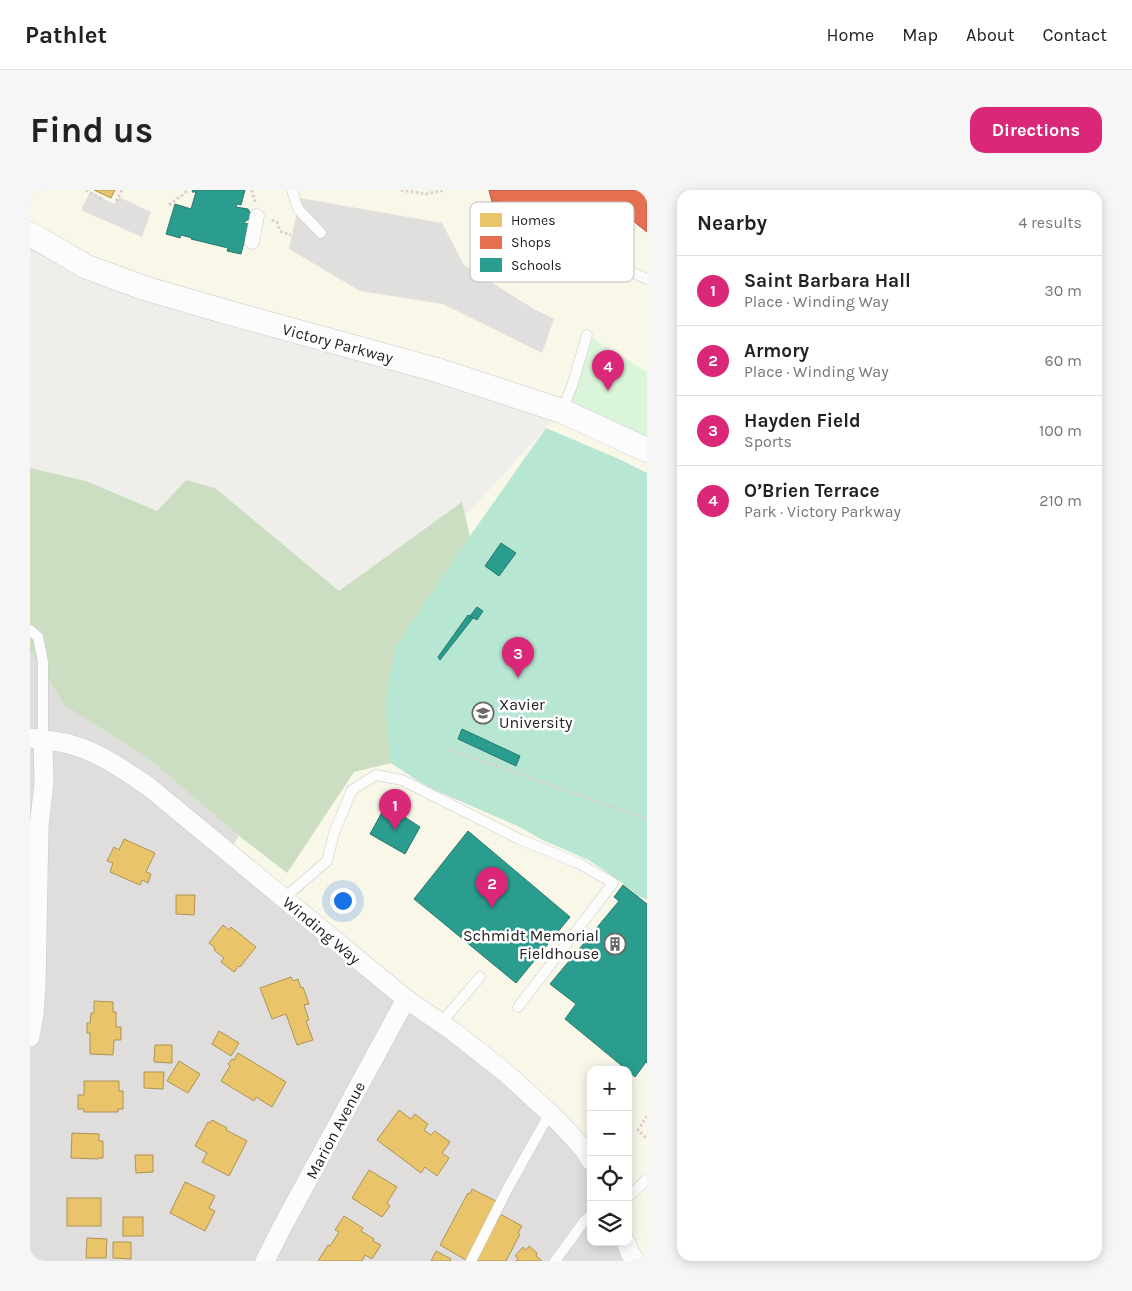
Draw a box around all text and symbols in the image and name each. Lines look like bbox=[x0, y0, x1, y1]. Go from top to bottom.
text: Pathlet bbox=[25, 21, 107, 49]
text: Home bbox=[826, 24, 874, 46]
text: Map bbox=[902, 24, 938, 46]
text: About bbox=[966, 24, 1015, 46]
text: Contact bbox=[1043, 24, 1107, 46]
button: Directions bbox=[970, 107, 1102, 153]
text: Find us bbox=[30, 110, 153, 151]
legend bbox=[470, 202, 634, 282]
text: Nearby bbox=[697, 211, 767, 235]
text: Homes bbox=[511, 212, 556, 229]
text: 4 results bbox=[1018, 213, 1082, 232]
text: Shops bbox=[511, 234, 551, 251]
text: Schools bbox=[511, 257, 562, 274]
text: Saint Barbara Hall bbox=[744, 270, 911, 292]
text: 1 bbox=[710, 281, 716, 300]
text: 30 m bbox=[1044, 281, 1082, 300]
text: Place · Winding Way bbox=[744, 292, 889, 311]
street label: Victory Parkway bbox=[280, 320, 396, 368]
text: Armory bbox=[744, 340, 809, 362]
pin: 4 bbox=[592, 350, 624, 391]
text: 2 bbox=[708, 351, 718, 370]
text: 60 m bbox=[1045, 351, 1082, 370]
text: Place · Winding Way bbox=[744, 362, 889, 381]
text: Hayden Field bbox=[744, 410, 861, 432]
text: 3 bbox=[708, 421, 718, 440]
text: 100 m bbox=[1039, 421, 1082, 440]
text: Sports bbox=[744, 432, 792, 451]
text: O’Brien Terrace bbox=[744, 480, 880, 502]
text: 4 bbox=[708, 491, 718, 510]
text: 210 m bbox=[1039, 491, 1082, 510]
text: Park · Victory Parkway bbox=[744, 502, 901, 521]
pin: 3 bbox=[502, 637, 534, 678]
place label: Xavier University bbox=[499, 695, 573, 732]
school or university icon: Xavier University bbox=[471, 701, 495, 725]
pin: 1 bbox=[379, 789, 411, 830]
pin: 2 bbox=[476, 867, 508, 908]
your location bbox=[330, 888, 356, 914]
street label: Winding Way bbox=[279, 892, 365, 969]
place label: Schmidt Memorial Fieldhouse bbox=[463, 926, 599, 963]
building icon: Schmidt Memorial Fieldhouse bbox=[603, 932, 627, 956]
map controls bbox=[587, 1066, 632, 1246]
button: + bbox=[587, 1066, 632, 1111]
street label: Marion Avenue bbox=[302, 1078, 369, 1182]
button: − bbox=[587, 1111, 632, 1156]
button: locate bbox=[587, 1156, 632, 1201]
button: layers bbox=[587, 1201, 632, 1246]

